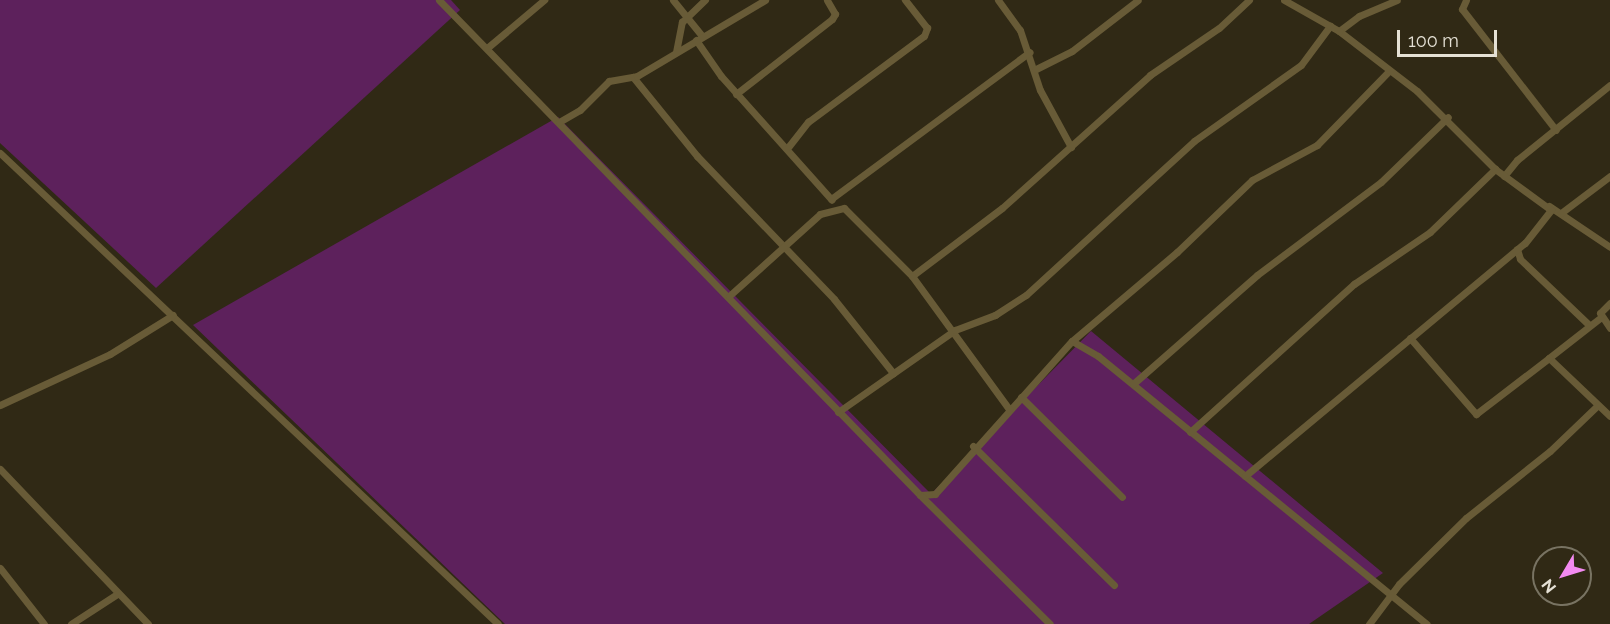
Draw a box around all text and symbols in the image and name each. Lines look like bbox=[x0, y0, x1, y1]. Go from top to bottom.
scale bar bbox=[1400, 18, 1500, 56]
text: 100 m bbox=[1408, 30, 1459, 51]
north arrow bbox=[1532, 546, 1592, 606]
text: N bbox=[1538, 575, 1560, 597]

